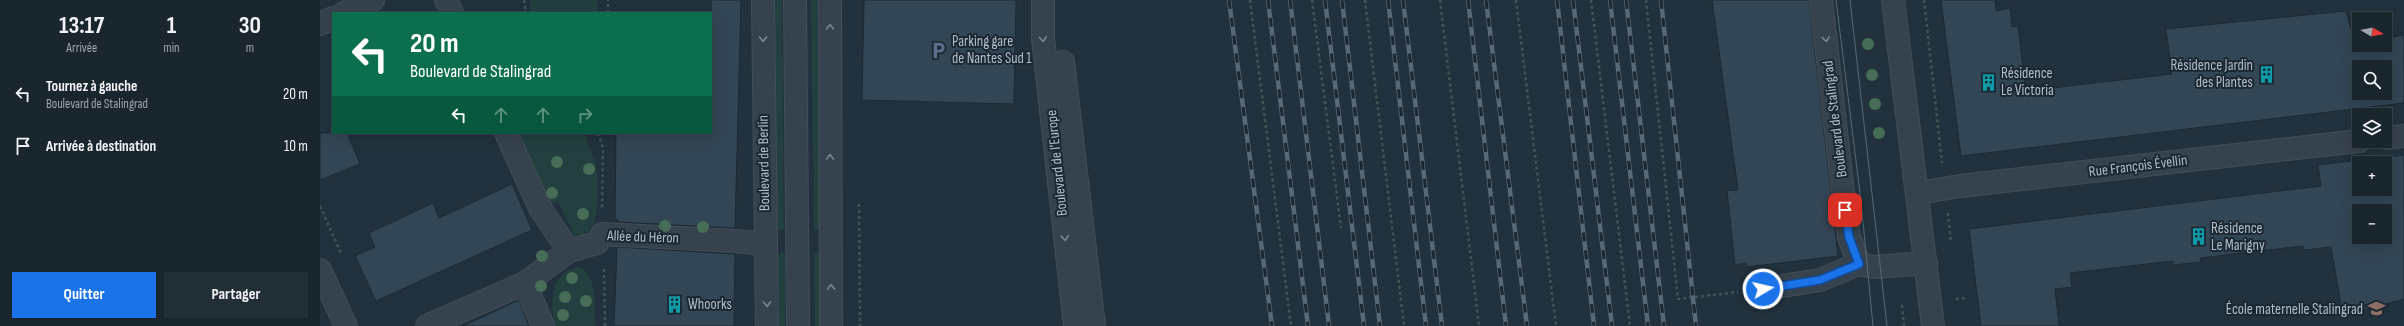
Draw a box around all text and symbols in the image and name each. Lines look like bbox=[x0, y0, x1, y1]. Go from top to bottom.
text: 13:17 bbox=[59, 11, 104, 40]
text: 1 bbox=[167, 11, 176, 40]
text: 30 bbox=[239, 11, 261, 40]
north arrow bbox=[2352, 12, 2392, 52]
map controls bbox=[2352, 12, 2392, 244]
one-way arrow bbox=[826, 24, 834, 30]
text: 20 m bbox=[410, 27, 459, 60]
icon: left bbox=[344, 28, 396, 80]
place label: Parking gare de Nantes Sud 1 bbox=[952, 32, 1032, 68]
one-way arrow bbox=[759, 36, 767, 42]
one-way arrow bbox=[1039, 36, 1048, 42]
one-way arrow bbox=[1821, 36, 1830, 42]
text: Arrivée bbox=[66, 40, 97, 56]
text: min bbox=[163, 40, 180, 56]
text: m bbox=[246, 40, 254, 56]
parking icon: Parking gare de Nantes Sud 1 bbox=[929, 40, 949, 60]
place label: Résidence Jardin des Plantes bbox=[2171, 56, 2253, 92]
street label: Boulevard de Stalingrad bbox=[1818, 59, 1852, 179]
button: search bbox=[2352, 60, 2392, 100]
text: Boulevard de Stalingrad bbox=[410, 61, 551, 82]
place label: Résidence Le Victoria bbox=[2001, 64, 2054, 100]
building icon: Résidence Jardin des Plantes bbox=[2256, 64, 2276, 84]
building icon: Résidence Le Victoria bbox=[1978, 72, 1998, 92]
text: Tournez à gauche bbox=[46, 77, 137, 96]
icon: left bbox=[12, 83, 34, 105]
text: 20 m bbox=[283, 85, 308, 104]
text: Boulevard de Stalingrad bbox=[46, 96, 148, 112]
icon: left bbox=[448, 104, 470, 126]
icon: ahead bbox=[490, 104, 512, 126]
icon: ahead bbox=[532, 104, 554, 126]
icon: right bbox=[574, 104, 596, 126]
button: layers bbox=[2352, 108, 2392, 148]
street label: Boulevard de l'Europe bbox=[1042, 109, 1072, 217]
street label: Boulevard de Berlin bbox=[754, 115, 774, 211]
icon: arrive bbox=[12, 135, 34, 157]
text: Arrivée à destination bbox=[46, 137, 156, 156]
text: 10 m bbox=[284, 137, 308, 156]
street label: Rue François Évellin bbox=[2088, 151, 2188, 181]
one-way arrow bbox=[826, 154, 834, 160]
button: + bbox=[2352, 156, 2392, 196]
pin bbox=[1828, 193, 1862, 227]
icon: arrive bbox=[1834, 199, 1856, 221]
button: − bbox=[2352, 204, 2392, 244]
place label: Résidence Le Marigny bbox=[2211, 219, 2265, 255]
street label: Allée du Héron bbox=[606, 226, 679, 248]
building icon: Résidence Le Marigny bbox=[2188, 227, 2208, 247]
one-way arrow bbox=[1061, 235, 1070, 241]
position arrow bbox=[1742, 268, 1784, 310]
button: Quitter bbox=[12, 272, 156, 318]
button: Partager bbox=[164, 272, 308, 318]
one-way arrow bbox=[827, 284, 835, 290]
building icon: Whoorks bbox=[665, 294, 685, 314]
place label: Whoorks bbox=[688, 295, 732, 314]
school or university icon: École maternelle Stalingrad bbox=[2366, 299, 2386, 319]
place label: École maternelle Stalingrad bbox=[2226, 300, 2363, 319]
one-way arrow bbox=[763, 301, 771, 307]

